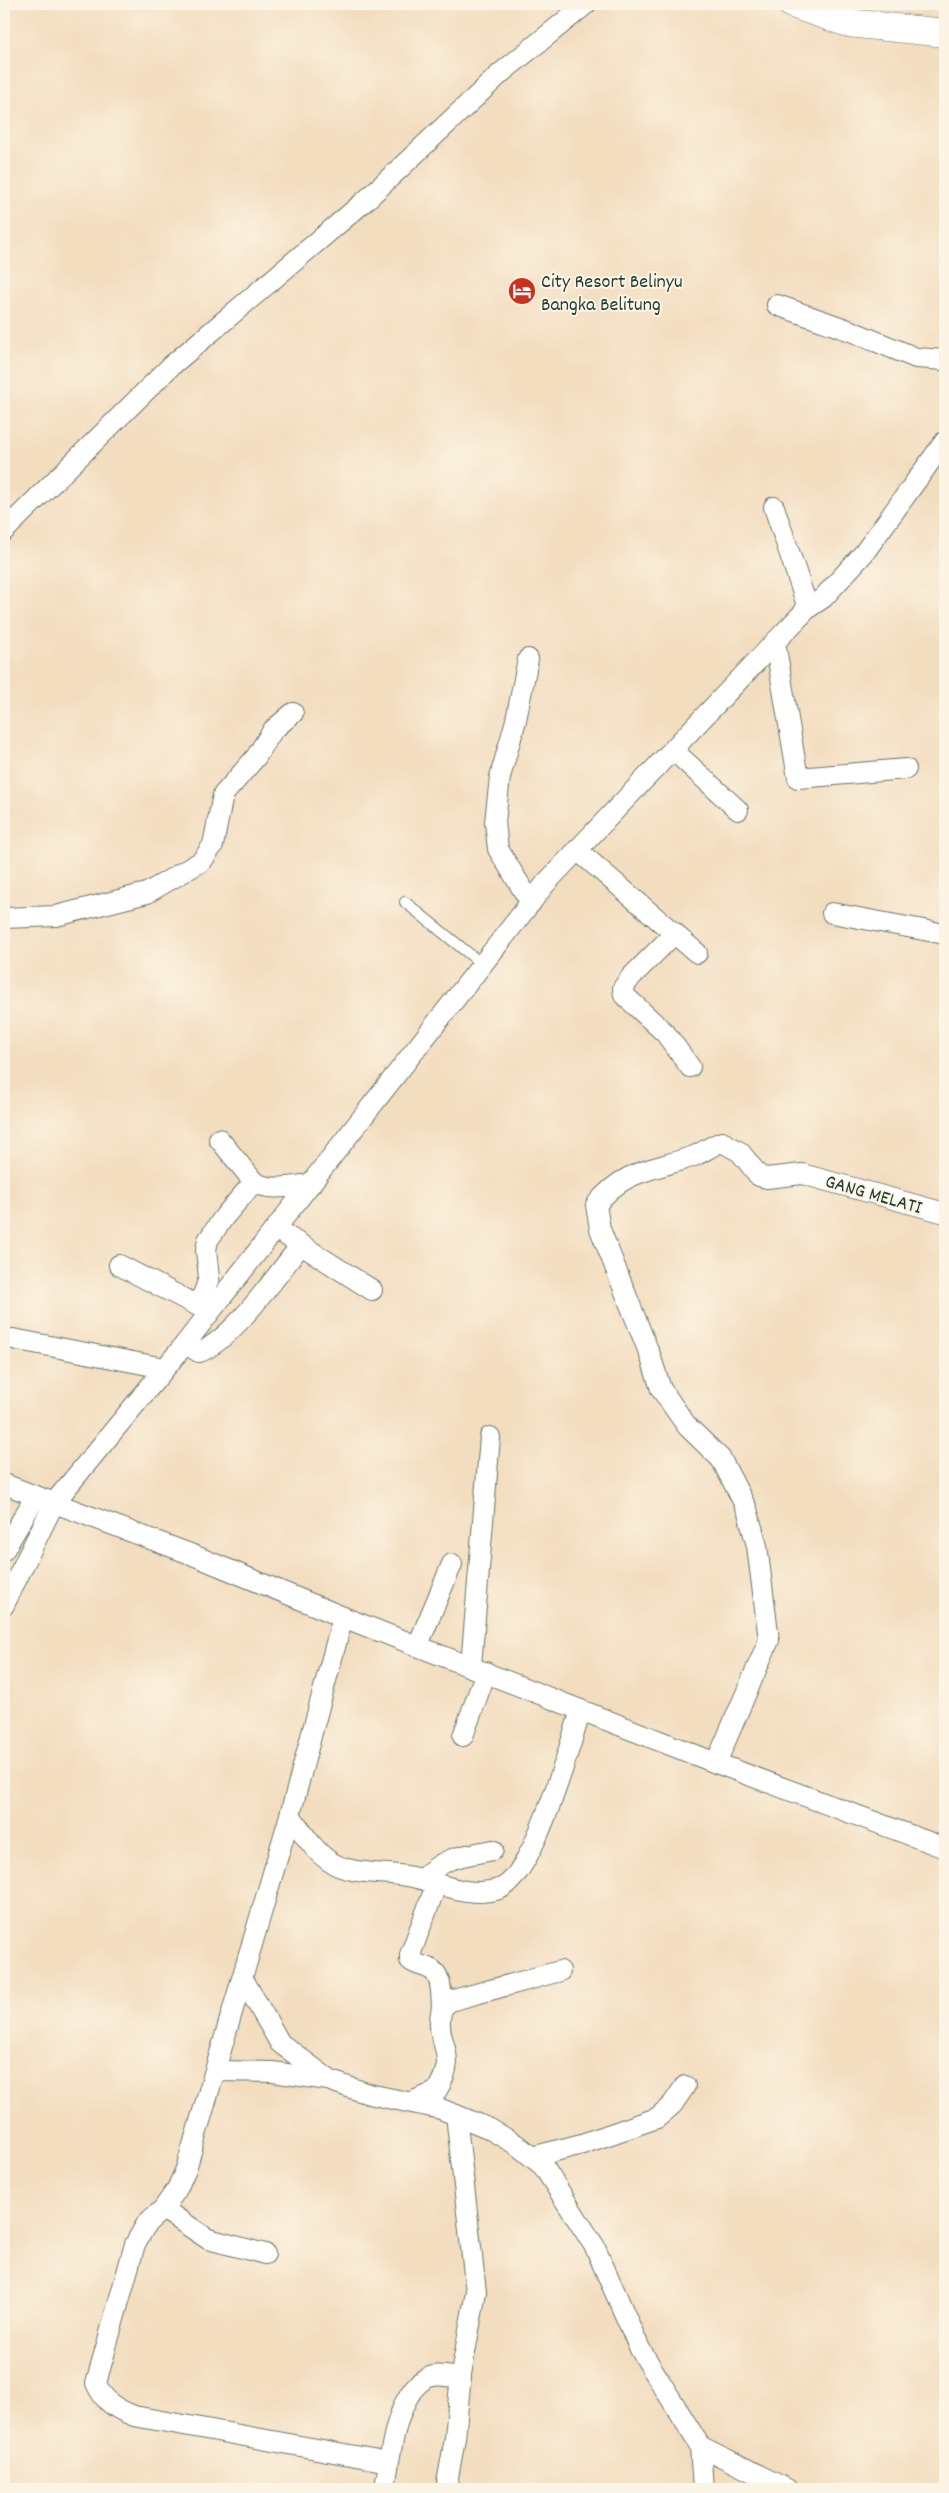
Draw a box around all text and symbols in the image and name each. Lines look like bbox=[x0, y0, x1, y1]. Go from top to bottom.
place label: City Resort Belinyu Bangka Belitung bbox=[541, 269, 683, 320]
hotel icon: City Resort Belinyu Bangka Belitung bbox=[507, 276, 537, 306]
street label: GANG MELATI bbox=[821, 1169, 925, 1223]

